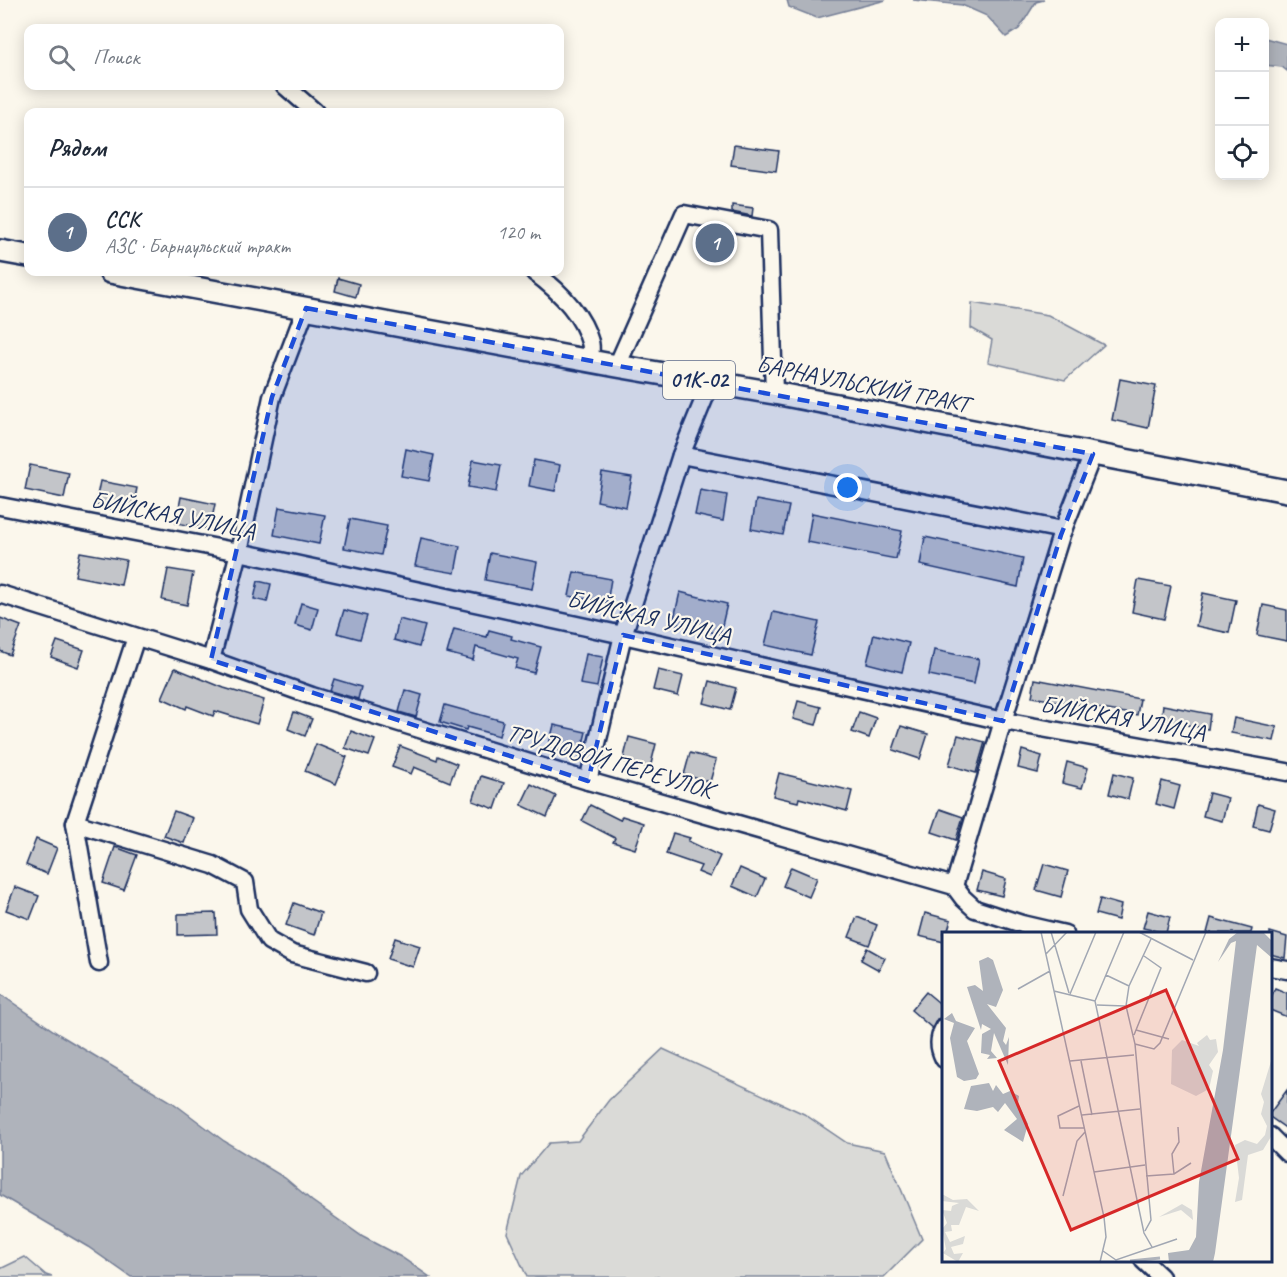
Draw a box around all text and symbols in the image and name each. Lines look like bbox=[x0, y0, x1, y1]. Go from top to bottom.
map controls bbox=[1215, 18, 1269, 180]
button: + bbox=[1215, 18, 1269, 72]
search box bbox=[24, 24, 564, 90]
icon: search bbox=[45, 41, 78, 74]
text: Поиск bbox=[93, 43, 139, 71]
button: − bbox=[1215, 72, 1269, 126]
button: locate bbox=[1215, 126, 1269, 180]
text: Рядом bbox=[48, 131, 106, 164]
text: ССК bbox=[105, 206, 140, 234]
text: 1 bbox=[63, 220, 72, 245]
text: 120 m bbox=[497, 220, 540, 245]
pin: 1 bbox=[696, 220, 734, 266]
text: АЗС · Барнаульский тракт bbox=[105, 234, 290, 259]
street label: БАРНАУЛЬСКИЙ ТРАКТ bbox=[754, 349, 977, 420]
road number: 01К-02 bbox=[663, 361, 735, 399]
your location bbox=[833, 473, 862, 502]
street label: БИЙСКАЯ УЛИЦА bbox=[88, 484, 259, 546]
street label: БИЙСКАЯ УЛИЦА bbox=[564, 584, 734, 651]
street label: БИЙСКАЯ УЛИЦА bbox=[1038, 689, 1209, 747]
street label: ТРУДОВОЙ ПЕРЕУЛОК bbox=[504, 717, 721, 806]
inset map bbox=[942, 932, 1272, 1262]

